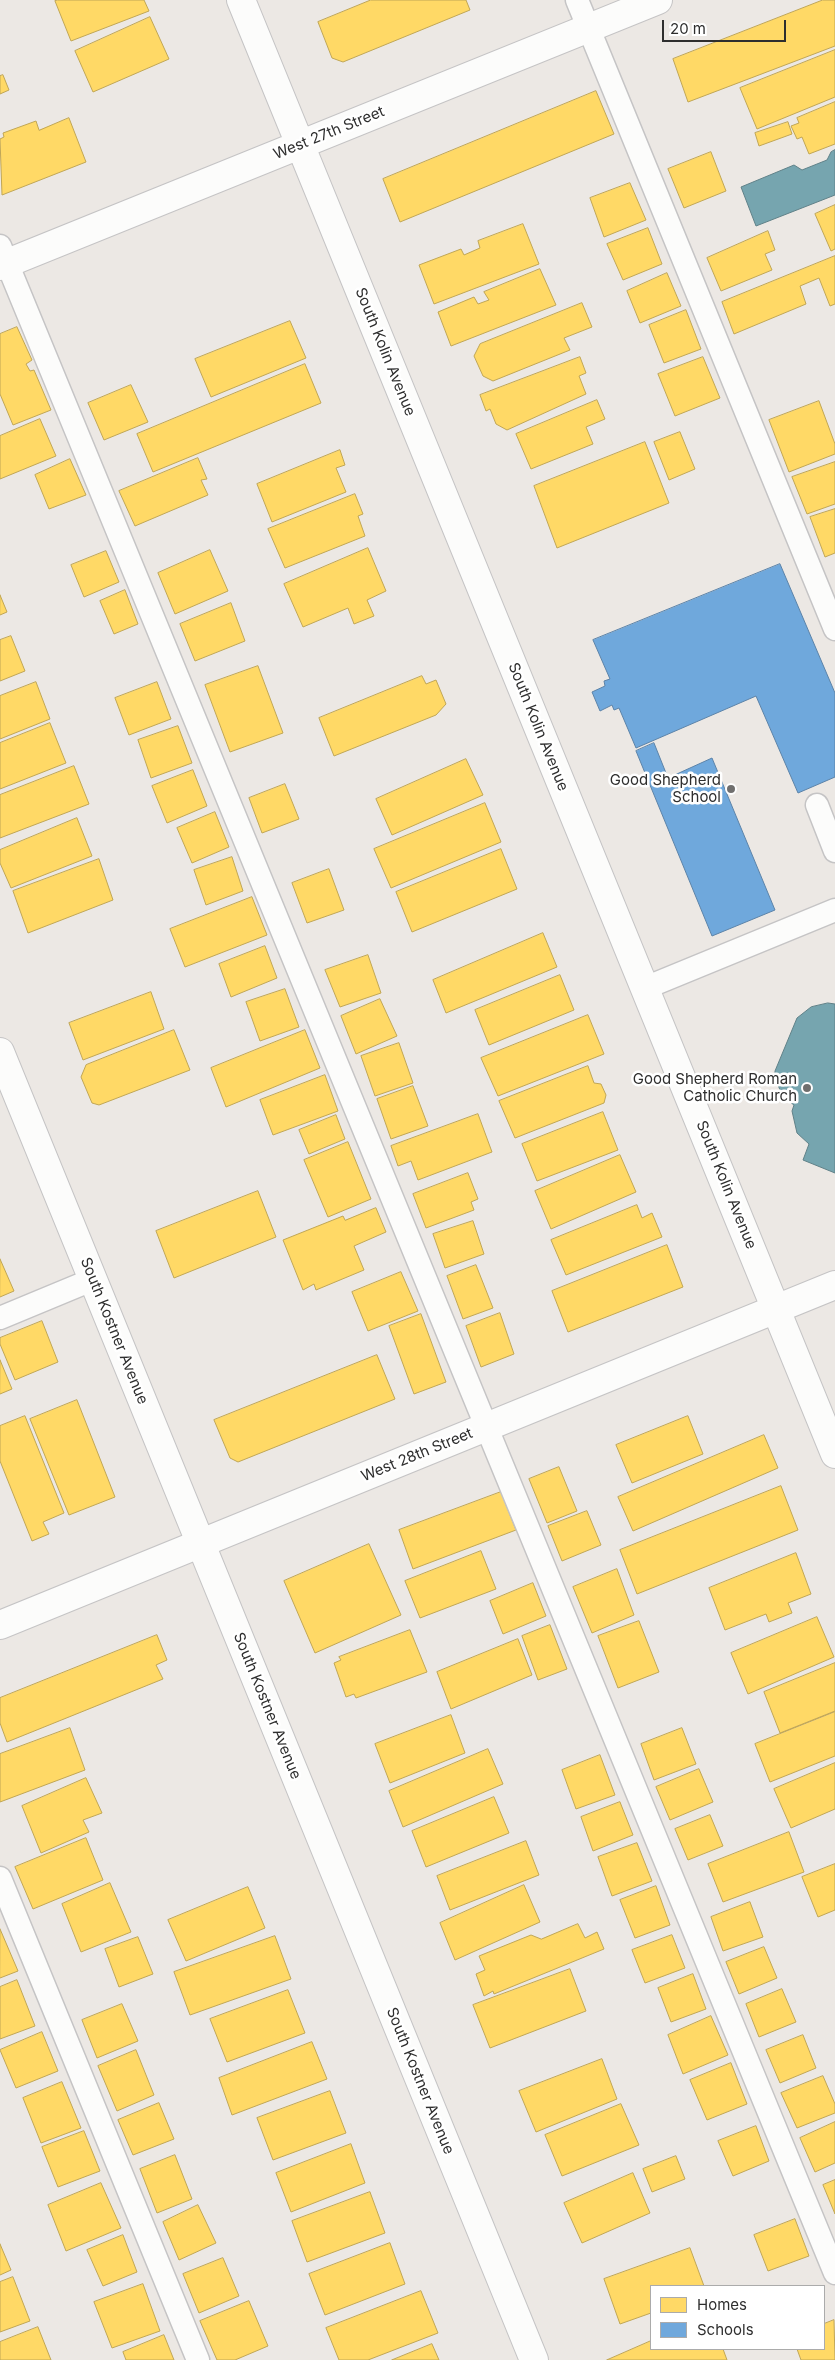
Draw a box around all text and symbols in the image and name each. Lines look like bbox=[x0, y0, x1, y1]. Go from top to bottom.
scale bar bbox=[665, 10, 789, 42]
text: 20 m bbox=[670, 19, 706, 38]
street label: West 27th Street bbox=[271, 103, 387, 163]
street label: South Kolin Avenue bbox=[351, 285, 419, 419]
street label: South Kolin Avenue bbox=[504, 660, 572, 794]
place label: Good Shepherd School bbox=[610, 771, 721, 806]
marker: Good Shepherd School bbox=[725, 783, 737, 795]
place label: Good Shepherd Roman Catholic Church bbox=[633, 1070, 797, 1105]
marker: Good Shepherd Roman Catholic Church bbox=[801, 1082, 813, 1094]
street label: South Kolin Avenue bbox=[692, 1118, 760, 1252]
street label: South Kostner Avenue bbox=[76, 1255, 152, 1407]
street label: West 28th Street bbox=[359, 1424, 475, 1486]
street label: South Kostner Avenue bbox=[229, 1630, 305, 1782]
street label: South Kostner Avenue bbox=[382, 2005, 458, 2157]
legend bbox=[650, 2285, 825, 2350]
text: Homes bbox=[697, 2295, 747, 2314]
text: Schools bbox=[697, 2320, 754, 2339]

